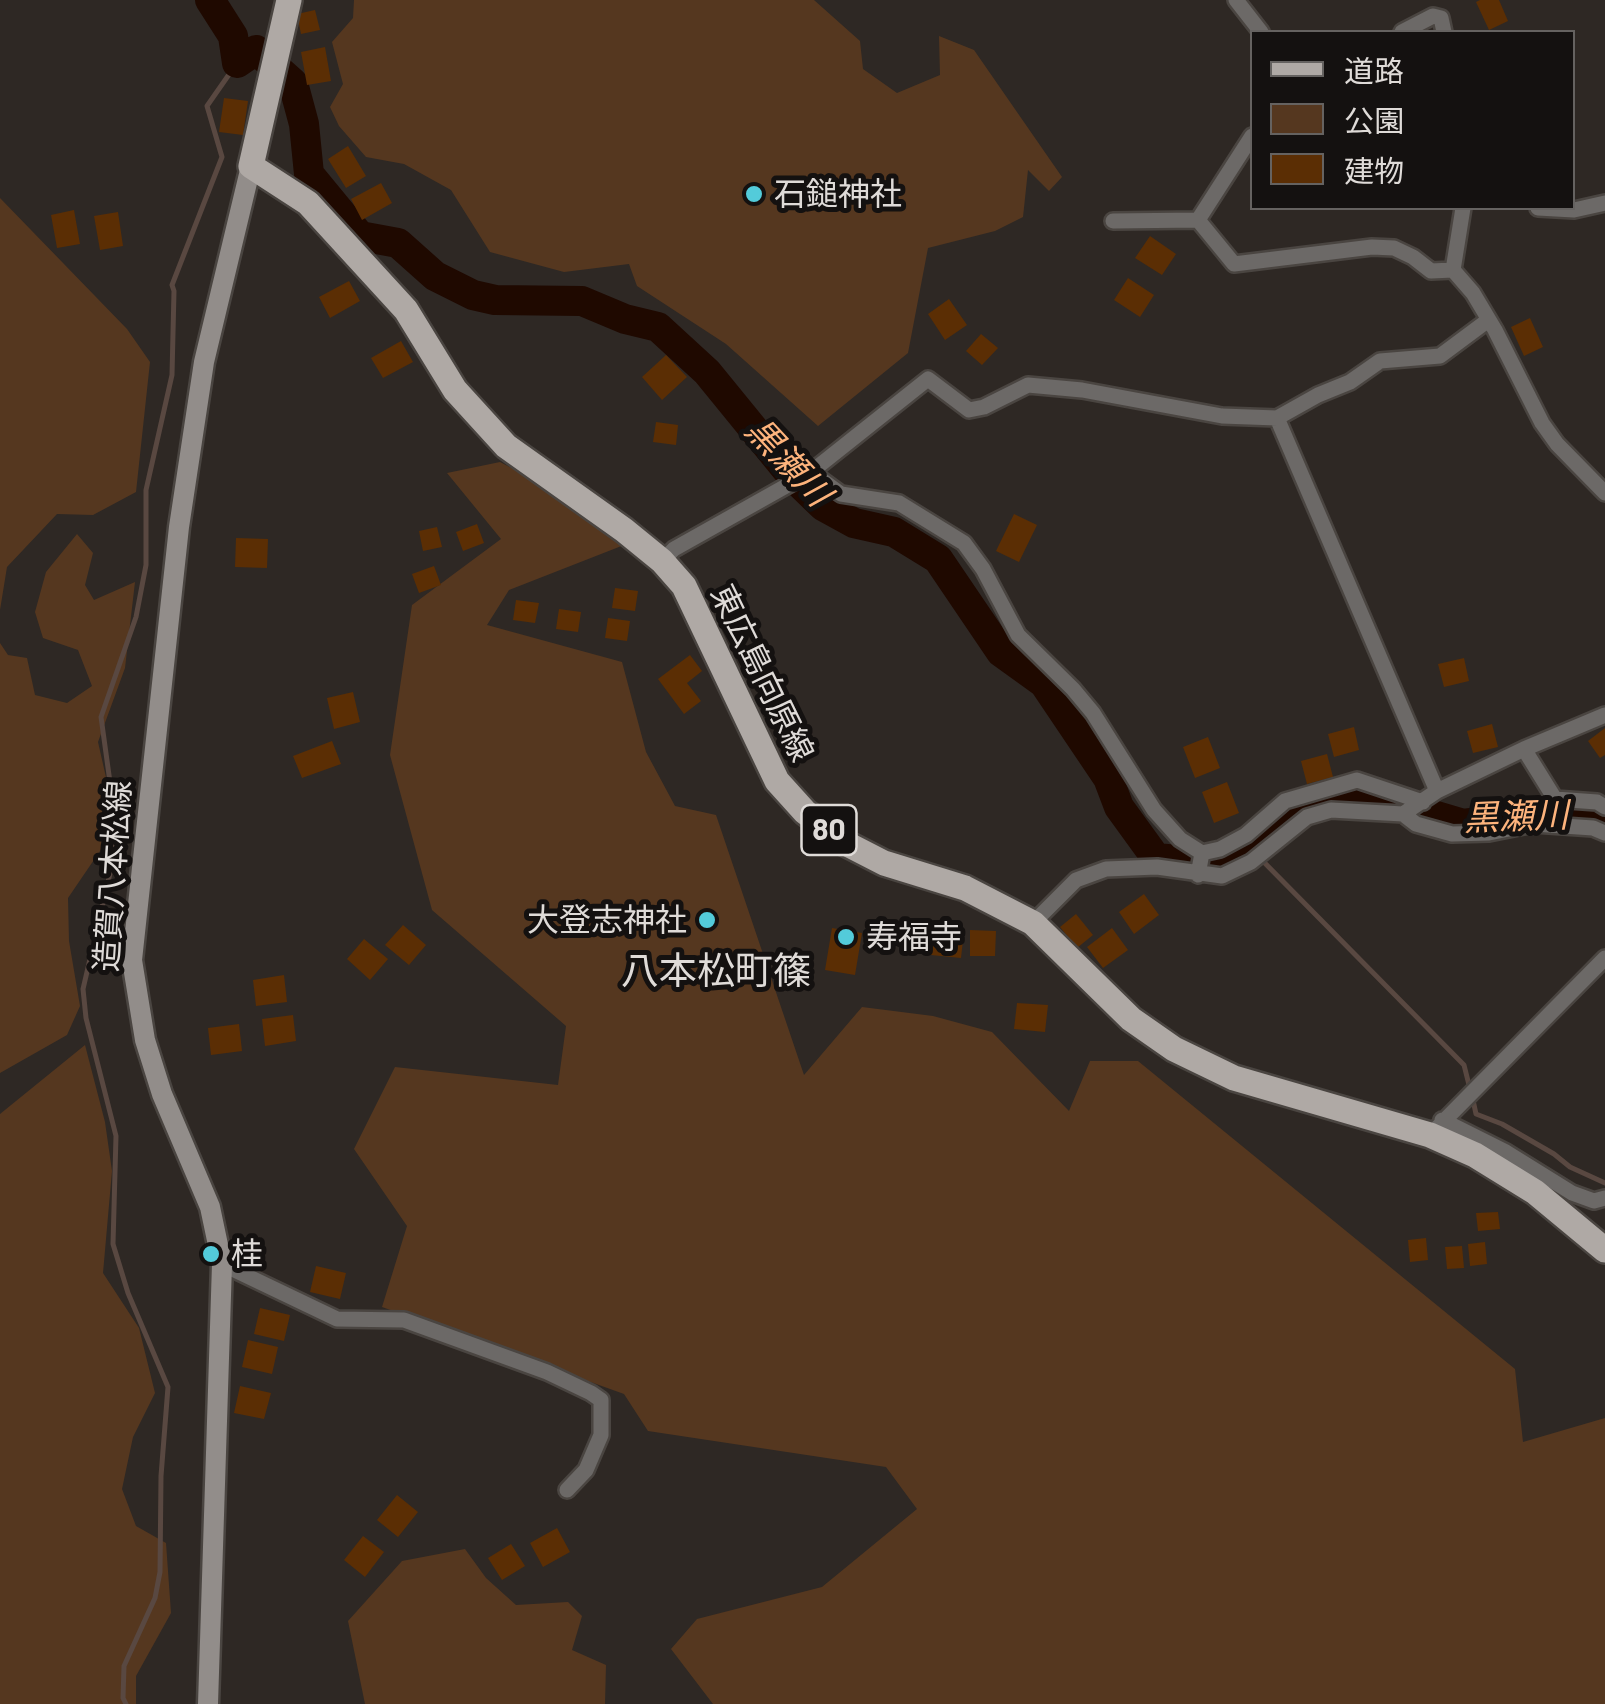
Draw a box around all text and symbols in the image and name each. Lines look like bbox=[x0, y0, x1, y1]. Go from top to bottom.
legend bbox=[1250, 30, 1575, 210]
text: 道路 bbox=[1344, 52, 1404, 88]
text: 公園 bbox=[1344, 102, 1404, 138]
text: 建物 bbox=[1344, 152, 1404, 188]
place label: 石鎚神社 bbox=[774, 175, 902, 213]
marker: 石鎚神社 bbox=[743, 183, 765, 205]
water label: 黒瀬川 bbox=[737, 409, 839, 515]
street label: 東広島向原線 bbox=[703, 578, 821, 768]
street label: 造賀八本松線 bbox=[87, 779, 139, 973]
water label: 黒瀬川 bbox=[1463, 794, 1569, 840]
road number: 80 bbox=[802, 805, 856, 855]
place label: 大登志神社 bbox=[527, 901, 687, 939]
marker: 大登志神社 bbox=[696, 909, 718, 931]
place label: 寿福寺 bbox=[866, 918, 962, 956]
marker: 寿福寺 bbox=[835, 926, 857, 948]
district label: 八本松町篠 bbox=[621, 948, 811, 994]
place label: 桂 bbox=[231, 1235, 263, 1273]
marker: 桂 bbox=[200, 1243, 222, 1265]

